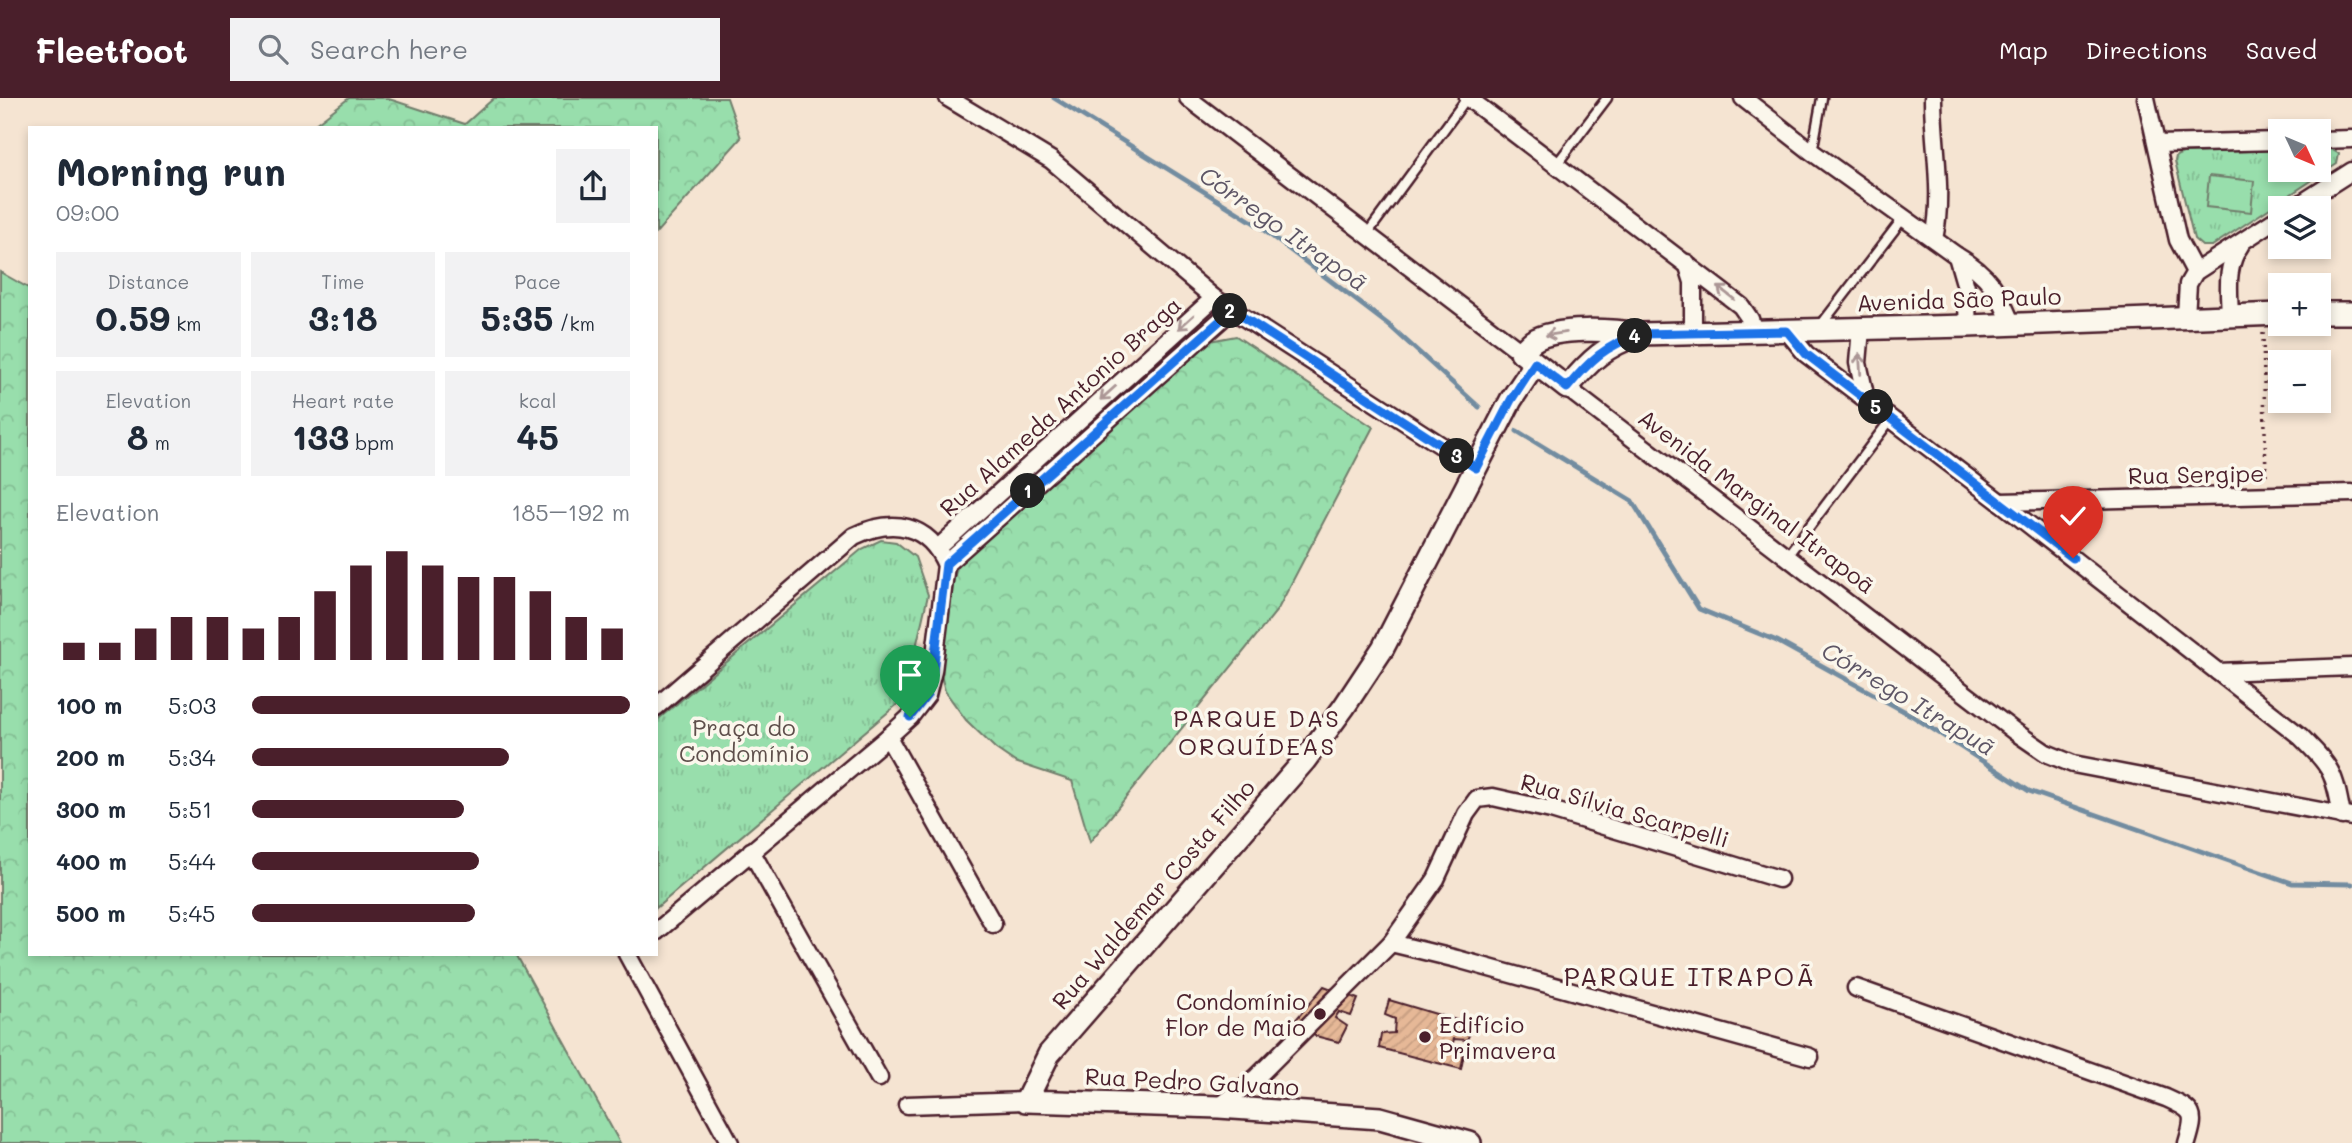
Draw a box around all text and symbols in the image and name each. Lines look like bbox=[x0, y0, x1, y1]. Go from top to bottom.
search box bbox=[230, 18, 720, 81]
text: Fleetfoot bbox=[35, 28, 188, 71]
icon: search bbox=[254, 30, 292, 68]
text: Search here bbox=[310, 32, 468, 66]
text: Map bbox=[1999, 34, 2048, 65]
text: Directions bbox=[2086, 34, 2208, 65]
text: Saved bbox=[2246, 34, 2317, 65]
north arrow bbox=[2268, 119, 2331, 182]
map controls bbox=[2268, 119, 2331, 413]
text: Morning run bbox=[56, 146, 286, 196]
button: share bbox=[556, 149, 630, 223]
water label: Córrego Itrapoã bbox=[1194, 158, 1374, 298]
button: layers bbox=[2268, 196, 2331, 259]
text: 09:00 bbox=[56, 197, 119, 227]
text: Distance bbox=[107, 269, 189, 294]
text: Time bbox=[321, 269, 365, 294]
text: Pace bbox=[514, 269, 561, 294]
button: + bbox=[2268, 273, 2331, 336]
street label: Avenida São Paulo bbox=[1856, 280, 2062, 318]
one-way arrow bbox=[1717, 286, 1735, 301]
street label: Rua Alameda Antonio Braga bbox=[933, 289, 1187, 523]
text: 0.59 bbox=[95, 294, 170, 340]
text: 3:18 bbox=[308, 294, 378, 340]
text: 5:35 bbox=[481, 294, 554, 340]
pin: 2 bbox=[1212, 294, 1248, 328]
text: 2 bbox=[1224, 298, 1235, 323]
text: km bbox=[170, 311, 201, 336]
text: /km bbox=[554, 311, 595, 336]
one-way arrow bbox=[1178, 314, 1196, 330]
pin: 4 bbox=[1618, 318, 1652, 354]
text: 4 bbox=[1628, 323, 1641, 348]
one-way arrow bbox=[1545, 328, 1568, 341]
button: − bbox=[2268, 350, 2331, 413]
one-way arrow bbox=[1853, 354, 1866, 376]
one-way arrow bbox=[1100, 384, 1118, 400]
text: Elevation bbox=[106, 388, 191, 413]
text: Heart rate bbox=[292, 388, 394, 413]
text: kcal bbox=[519, 388, 557, 413]
pin: 5 bbox=[1858, 390, 1894, 424]
text: 5 bbox=[1870, 394, 1881, 419]
street label: Avenida Marginal Itrapoã bbox=[1633, 402, 1881, 600]
text: 8 bbox=[127, 413, 149, 459]
text: 133 bbox=[292, 413, 349, 459]
text: 45 bbox=[516, 413, 559, 459]
text: m bbox=[149, 430, 170, 455]
text: bpm bbox=[349, 430, 394, 455]
pin: 3 bbox=[1440, 438, 1474, 474]
text: 3 bbox=[1451, 443, 1462, 468]
street label: Rua Sergipe bbox=[2127, 458, 2265, 490]
pin: 1 bbox=[1010, 474, 1046, 508]
text: 1 bbox=[1023, 478, 1032, 503]
pin bbox=[2043, 486, 2103, 558]
text: Elevation bbox=[56, 497, 159, 527]
text: 185–192 m bbox=[511, 497, 630, 527]
icon: check bbox=[2054, 497, 2092, 535]
water label: Córrego Itrapuã bbox=[1817, 634, 2001, 762]
pin bbox=[880, 645, 940, 717]
icon: arrive bbox=[891, 656, 929, 694]
text: 100 m bbox=[56, 690, 122, 720]
text: 5:03 bbox=[168, 690, 216, 720]
district label: PARQUE DAS ORQUÍDEAS bbox=[1173, 702, 1341, 761]
park label: Praça do Condomínio bbox=[679, 712, 809, 768]
text: 200 m bbox=[56, 742, 125, 772]
text: 5:34 bbox=[168, 742, 216, 772]
street label: Rua Sílvia Scarpelli bbox=[1517, 766, 1733, 854]
street label: Rua Waldemar Costa Filho bbox=[1045, 773, 1261, 1015]
text: 300 m bbox=[56, 794, 126, 824]
text: 5:51 bbox=[168, 794, 212, 824]
text: 400 m bbox=[56, 846, 127, 876]
text: 5:44 bbox=[168, 846, 216, 876]
text: 500 m bbox=[56, 898, 126, 928]
text: 5:45 bbox=[168, 898, 215, 928]
district label: PARQUE ITRAPOÃ bbox=[1564, 959, 1816, 993]
place label: Condomínio Flor de Maio bbox=[1165, 986, 1306, 1042]
marker: Condomínio Flor de Maio bbox=[1312, 1006, 1328, 1022]
place label: Edifício Primavera bbox=[1439, 1009, 1557, 1065]
marker: Edifício Primavera bbox=[1417, 1029, 1433, 1045]
street label: Rua Pedro Galvano bbox=[1084, 1060, 1300, 1102]

